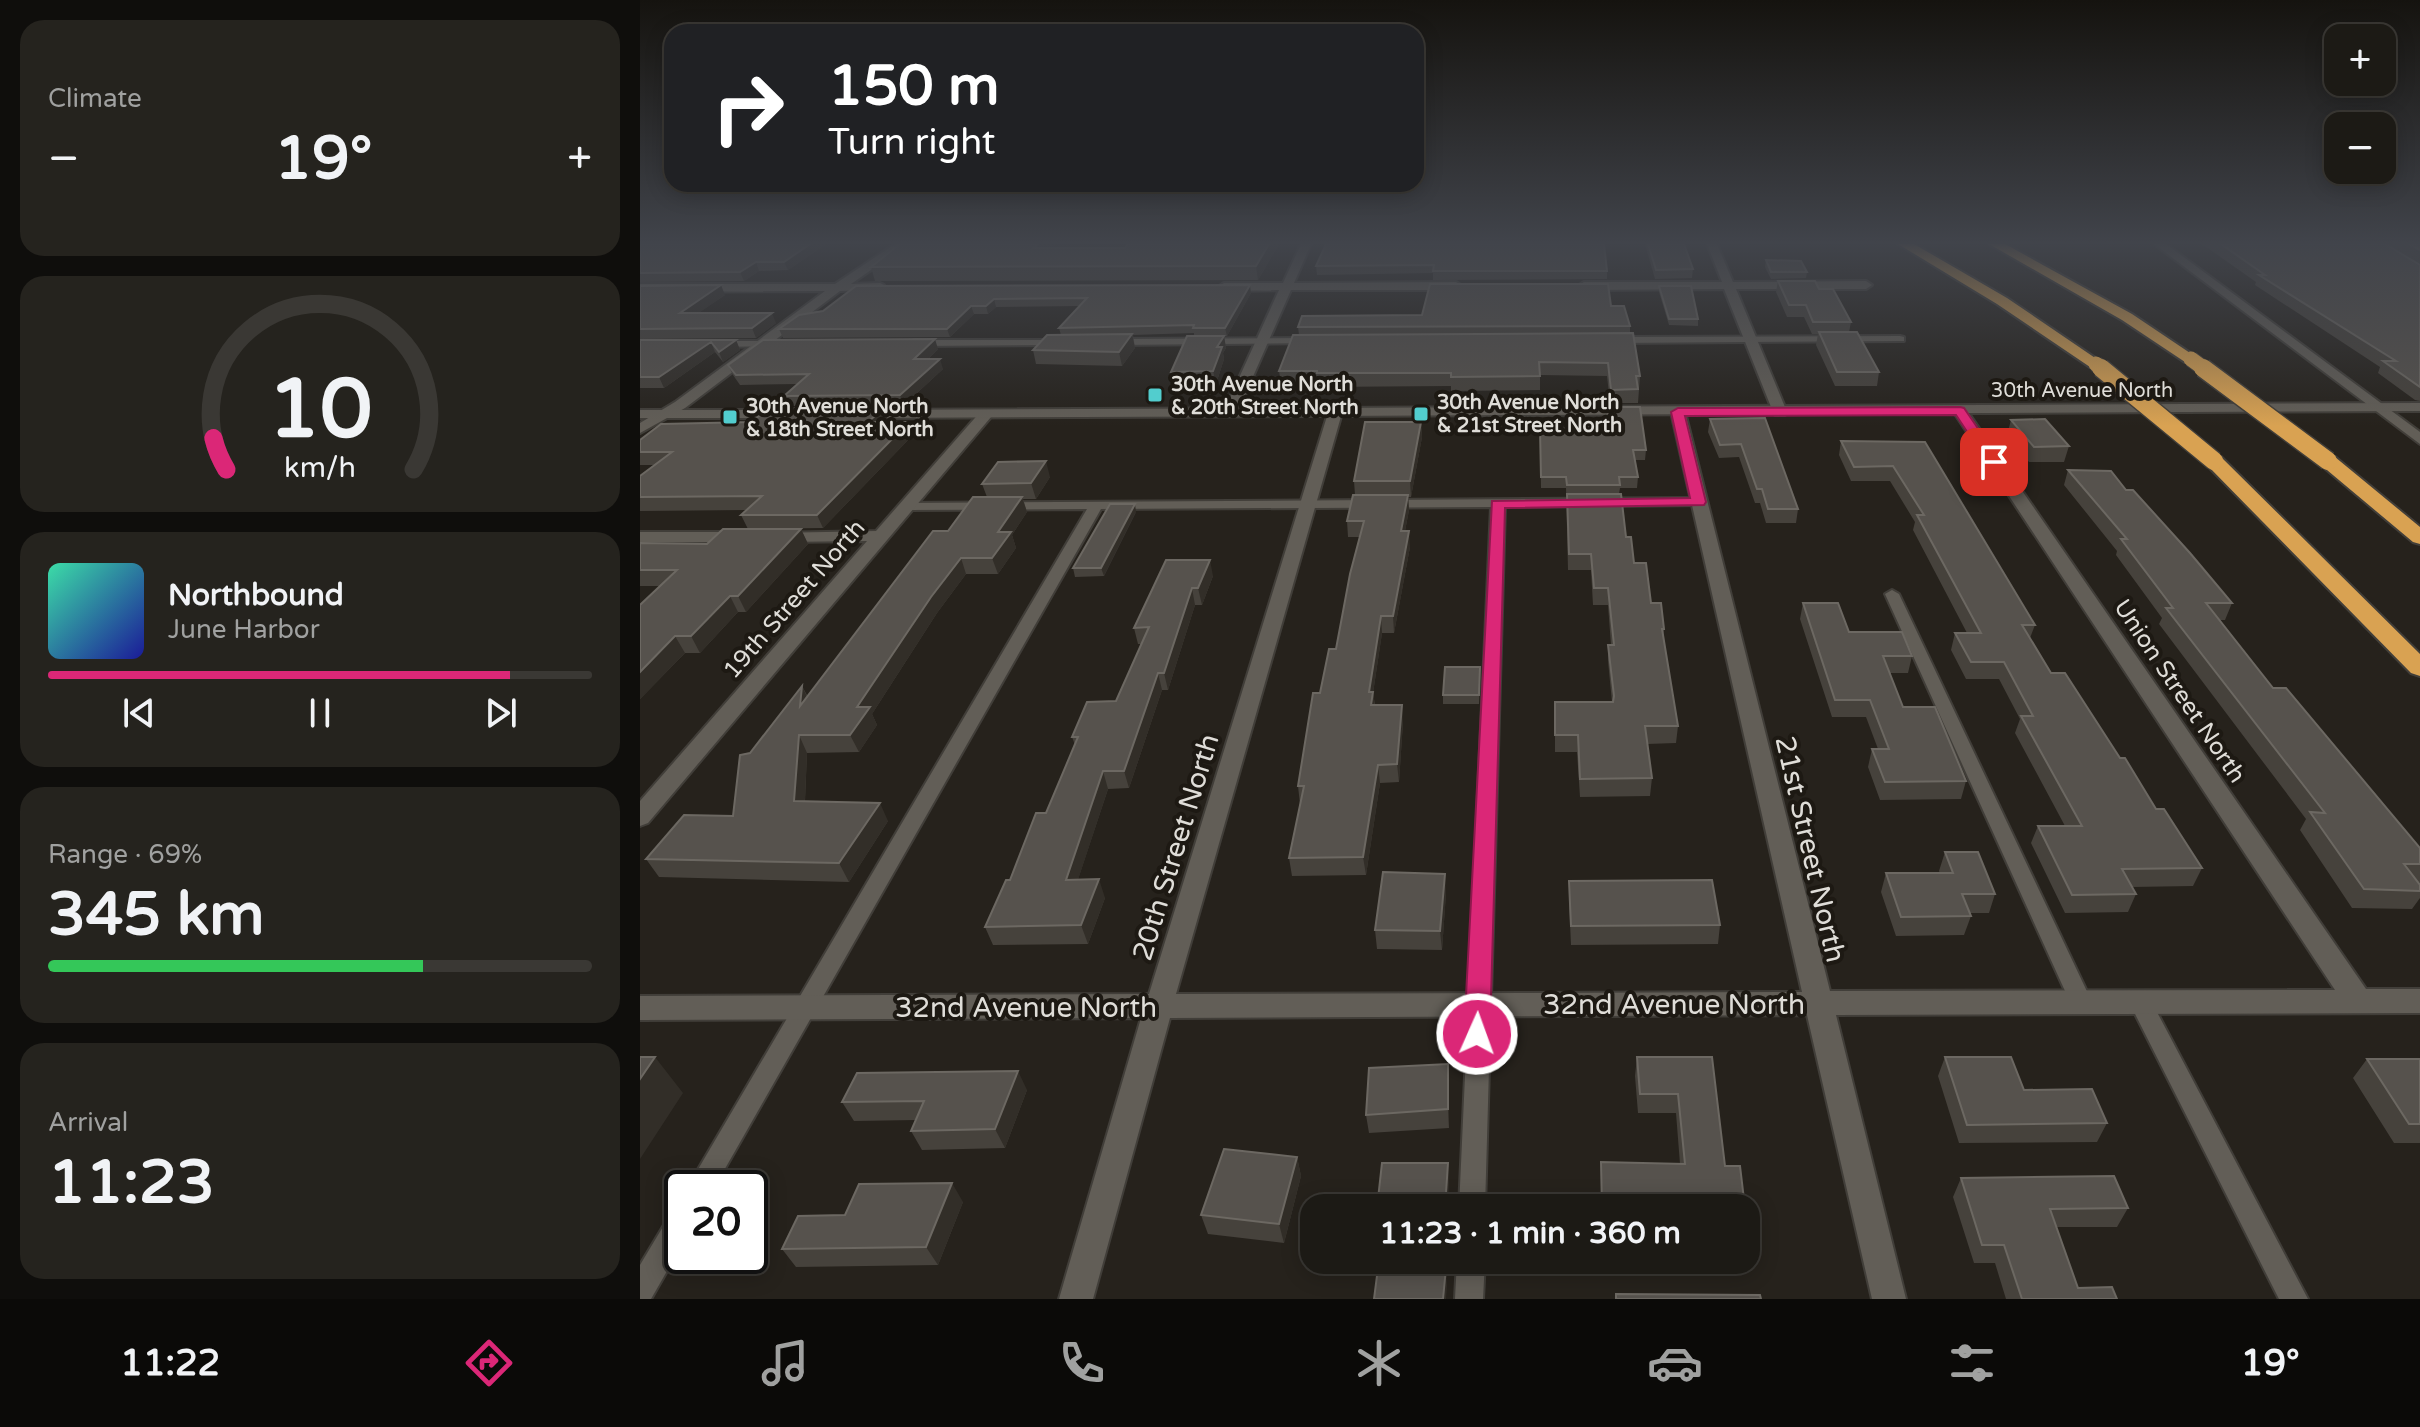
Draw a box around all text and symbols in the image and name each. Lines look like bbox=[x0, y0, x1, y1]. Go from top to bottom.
map controls bbox=[2324, 24, 2396, 184]
button: + bbox=[2324, 24, 2396, 96]
text: 150 m bbox=[828, 53, 999, 120]
icon: right bbox=[696, 56, 800, 160]
text: Climate bbox=[48, 83, 142, 114]
button: − bbox=[2324, 112, 2396, 184]
text: Turn right bbox=[828, 121, 995, 164]
text: 19° bbox=[274, 123, 372, 195]
text: − bbox=[48, 133, 79, 186]
text: + bbox=[567, 133, 592, 186]
text: 10 bbox=[268, 359, 372, 459]
place label: 30th Avenue North & 20th Street North bbox=[1171, 373, 1359, 420]
street label: 30th Avenue North bbox=[1991, 379, 2173, 403]
marker: 30th Avenue North & 20th Street North bbox=[1146, 386, 1164, 404]
place label: 30th Avenue North & 21st Street North bbox=[1437, 391, 1622, 438]
place label: 30th Avenue North & 18th Street North bbox=[746, 395, 934, 442]
marker: 30th Avenue North & 21st Street North bbox=[1412, 405, 1430, 423]
marker: 30th Avenue North & 18th Street North bbox=[721, 408, 739, 426]
pin bbox=[1960, 428, 2028, 496]
icon: arrive bbox=[1972, 440, 2016, 484]
text: km/h bbox=[284, 451, 356, 485]
street label: 19th Street North bbox=[717, 514, 871, 685]
text: Northbound bbox=[168, 577, 344, 614]
street label: Union Street North bbox=[2107, 594, 2252, 789]
text: June Harbor bbox=[168, 614, 320, 645]
icon: previous bbox=[117, 691, 161, 735]
icon: pause bbox=[298, 691, 342, 735]
icon: next bbox=[479, 691, 523, 735]
street label: 20th Street North bbox=[1125, 730, 1227, 965]
street label: 21st Street North bbox=[1767, 733, 1853, 966]
text: Range · 69% bbox=[48, 839, 202, 870]
text: 345 km bbox=[48, 879, 264, 951]
street label: 32nd Avenue North bbox=[1543, 988, 1805, 1022]
street label: 32nd Avenue North bbox=[895, 991, 1157, 1025]
position arrow bbox=[1435, 992, 1519, 1076]
text: Arrival bbox=[48, 1107, 128, 1138]
text: 11:23 bbox=[48, 1147, 214, 1219]
speed limit sign: 20 bbox=[664, 1170, 768, 1274]
text: 11:23 · 1 min · 360 m bbox=[1379, 1215, 1681, 1252]
icon: directions bbox=[461, 1335, 517, 1391]
icon: music bbox=[757, 1335, 813, 1391]
icon: phone bbox=[1054, 1335, 1110, 1391]
icon: climate bbox=[1351, 1335, 1407, 1391]
icon: car bbox=[1647, 1335, 1703, 1391]
icon: filters bbox=[1944, 1335, 2000, 1391]
text: 11:22 bbox=[120, 1342, 220, 1385]
text: 19° bbox=[2241, 1342, 2300, 1385]

